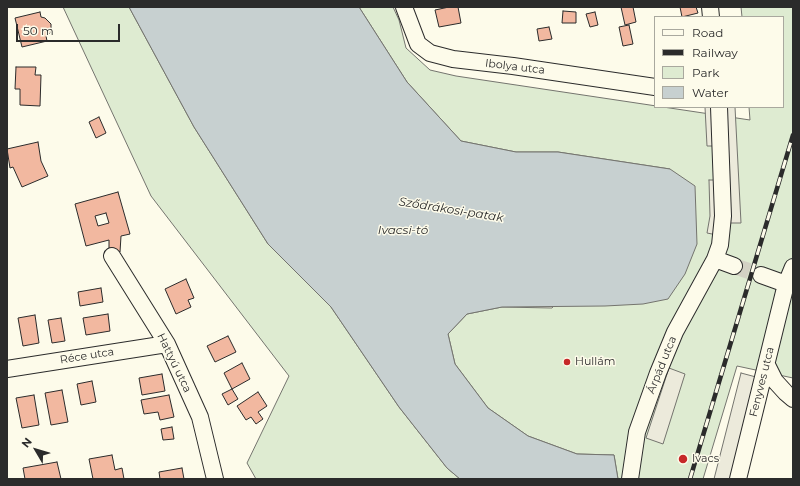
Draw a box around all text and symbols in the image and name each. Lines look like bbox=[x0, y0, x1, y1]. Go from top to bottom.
scale bar bbox=[18, 16, 122, 42]
legend bbox=[654, 16, 784, 108]
text: 50 m bbox=[23, 23, 54, 38]
text: Road bbox=[692, 25, 723, 40]
text: Railway bbox=[692, 45, 738, 60]
street label: Ibolya utca bbox=[484, 57, 546, 77]
text: Park bbox=[692, 65, 719, 80]
text: Water bbox=[692, 85, 728, 100]
water label: Sződrákosi-patak bbox=[398, 195, 504, 225]
water label: Ivacsi-tó bbox=[378, 223, 428, 237]
street label: Hattyú utca bbox=[154, 331, 194, 395]
street label: Árpád utca bbox=[644, 334, 680, 396]
street label: Réce utca bbox=[59, 345, 115, 367]
street label: Fenyves utca bbox=[747, 346, 777, 418]
place label: Hullám bbox=[575, 355, 615, 369]
marker: Hullám bbox=[562, 357, 572, 367]
north arrow bbox=[16, 430, 56, 470]
text: N bbox=[18, 435, 35, 450]
place label: Ivacs bbox=[692, 452, 719, 466]
marker: Ivacs bbox=[677, 453, 689, 465]

